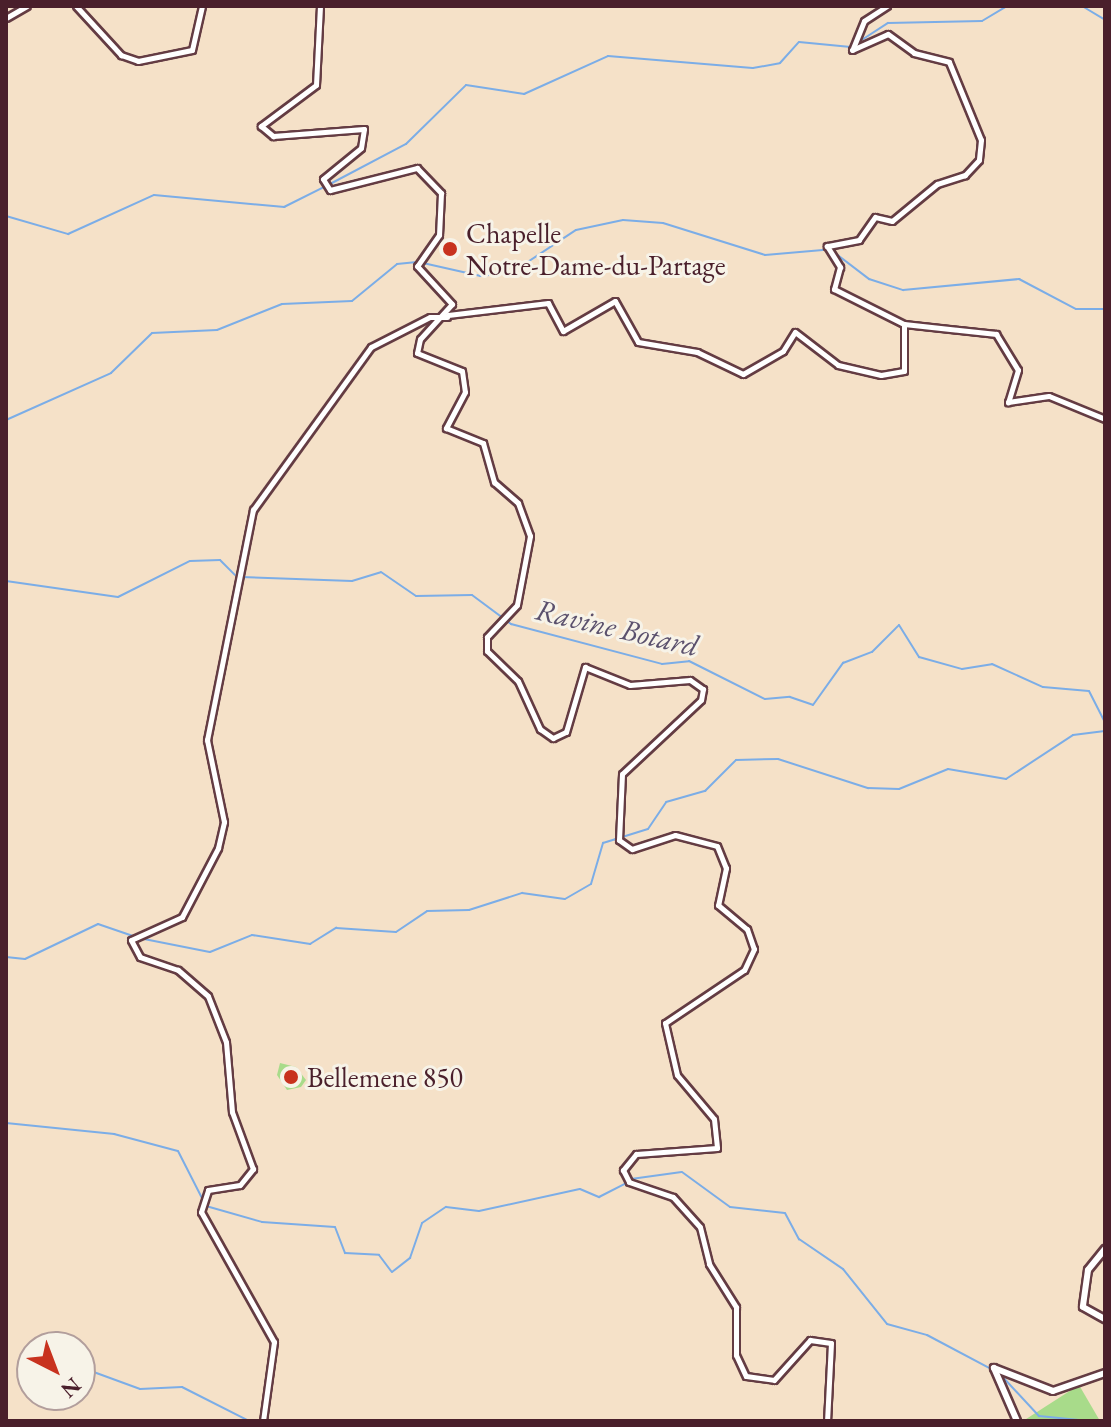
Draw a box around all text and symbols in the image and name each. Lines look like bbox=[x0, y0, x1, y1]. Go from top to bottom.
place label: Chapelle Notre-Dame-du-Partage bbox=[466, 216, 726, 282]
marker: Chapelle Notre-Dame-du-Partage bbox=[441, 240, 459, 258]
water label: Ravine Botard bbox=[532, 592, 702, 664]
place label: Bellemene 850 bbox=[307, 1060, 463, 1094]
marker: Bellemene 850 bbox=[282, 1068, 300, 1086]
north arrow bbox=[16, 1331, 96, 1411]
text: N bbox=[55, 1371, 87, 1404]

